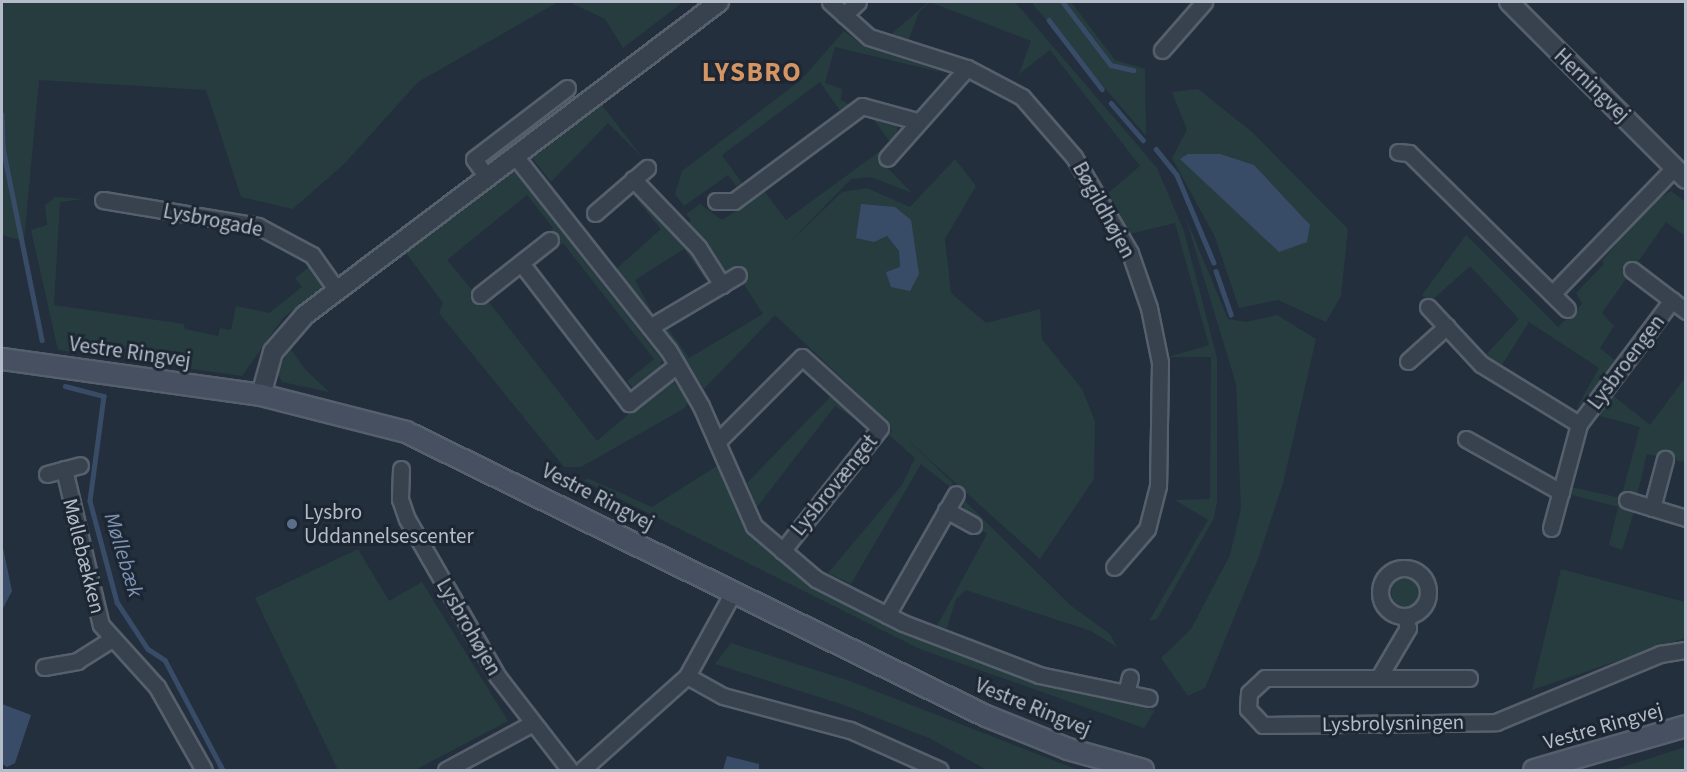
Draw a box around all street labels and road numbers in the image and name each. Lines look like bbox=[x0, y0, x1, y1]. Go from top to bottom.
street label: Herningvej bbox=[1549, 43, 1635, 127]
street label: Bøgildhøjen bbox=[1067, 157, 1141, 263]
street label: Lysbrogade bbox=[161, 198, 265, 242]
street label: Lysbroengen bbox=[1582, 310, 1670, 414]
street label: Vestre Ringvej bbox=[68, 331, 192, 373]
street label: Lysbrovænget bbox=[786, 429, 882, 541]
street label: Vestre Ringvej bbox=[538, 458, 658, 536]
street label: Møllebækken bbox=[58, 496, 110, 616]
street label: Lysbrohøjen bbox=[431, 574, 507, 680]
street label: Vestre Ringvej bbox=[971, 672, 1095, 742]
street label: Vestre Ringvej bbox=[1541, 697, 1665, 755]
street label: Lysbrolysningen bbox=[1322, 709, 1464, 737]

